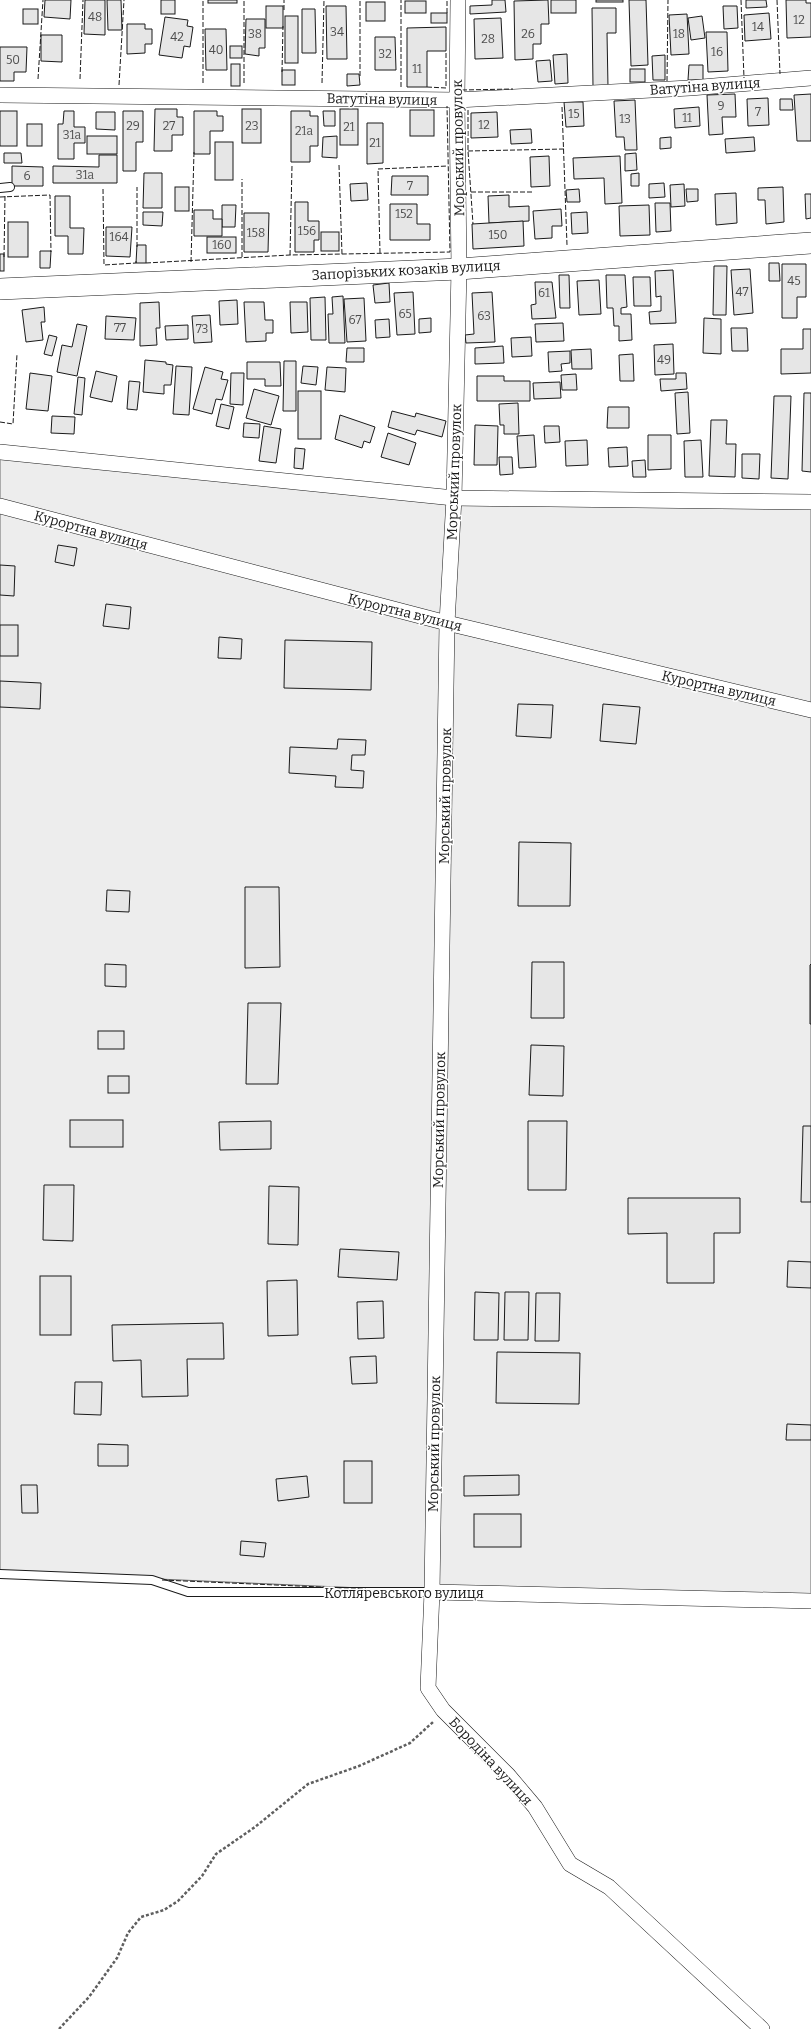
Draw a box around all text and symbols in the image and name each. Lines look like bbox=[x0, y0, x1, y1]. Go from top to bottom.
house number: 48 bbox=[88, 10, 102, 24]
house number: 12 bbox=[793, 13, 805, 27]
house number: 14 bbox=[752, 20, 764, 34]
house number: 34 bbox=[330, 25, 344, 39]
house number: 38 bbox=[248, 27, 262, 41]
house number: 26 bbox=[521, 27, 535, 41]
house number: 18 bbox=[673, 27, 685, 41]
house number: 42 bbox=[170, 30, 184, 44]
house number: 28 bbox=[481, 32, 495, 46]
house number: 40 bbox=[209, 43, 223, 57]
house number: 16 bbox=[711, 45, 723, 59]
house number: 32 bbox=[378, 47, 392, 61]
house number: 50 bbox=[6, 53, 20, 67]
house number: 11 bbox=[412, 62, 422, 76]
street label: Ватутіна вулиця bbox=[649, 74, 761, 99]
street label: Морський провулок bbox=[449, 79, 468, 216]
street label: Ватутіна вулиця bbox=[326, 90, 438, 109]
house number: 9 bbox=[717, 99, 725, 113]
house number: 7 bbox=[755, 105, 761, 119]
house number: 15 bbox=[568, 107, 580, 121]
house number: 11 bbox=[682, 111, 692, 125]
house number: 13 bbox=[619, 112, 631, 126]
house number: 12 bbox=[478, 118, 490, 132]
house number: 29 bbox=[126, 119, 140, 133]
house number: 27 bbox=[163, 119, 175, 133]
house number: 23 bbox=[245, 119, 259, 133]
house number: 21 bbox=[343, 120, 355, 134]
house number: 21а bbox=[295, 124, 313, 138]
house number: 31а bbox=[63, 128, 82, 142]
house number: 21 bbox=[369, 136, 381, 150]
house number: 31а bbox=[76, 168, 95, 182]
house number: 6 bbox=[23, 169, 31, 183]
house number: 7 bbox=[407, 179, 413, 193]
house number: 152 bbox=[395, 207, 413, 221]
house number: 156 bbox=[298, 224, 316, 238]
house number: 158 bbox=[247, 226, 265, 240]
house number: 150 bbox=[489, 228, 507, 242]
house number: 164 bbox=[110, 230, 128, 244]
house number: 160 bbox=[212, 238, 232, 252]
street label: Запорізьких козаків вулиця bbox=[311, 257, 501, 284]
house number: 45 bbox=[787, 274, 801, 288]
house number: 47 bbox=[736, 285, 748, 299]
house number: 61 bbox=[538, 286, 550, 300]
house number: 65 bbox=[398, 307, 412, 321]
house number: 63 bbox=[477, 309, 491, 323]
house number: 67 bbox=[349, 313, 361, 327]
house number: 77 bbox=[114, 321, 126, 335]
house number: 73 bbox=[196, 322, 208, 336]
house number: 49 bbox=[657, 353, 671, 367]
street label: Морський провулок bbox=[444, 403, 465, 541]
street label: Курортна вулиця bbox=[32, 507, 150, 554]
street label: Курортна вулиця bbox=[346, 590, 464, 635]
street label: Курортна вулиця bbox=[660, 667, 778, 710]
street label: Морський провулок bbox=[436, 727, 455, 864]
street label: Морський провулок bbox=[430, 1051, 449, 1188]
street label: Морський провулок bbox=[425, 1375, 444, 1512]
street label: Котляревського вулиця bbox=[324, 1585, 484, 1602]
street label: Бородіна вулиця bbox=[445, 1714, 536, 1809]

